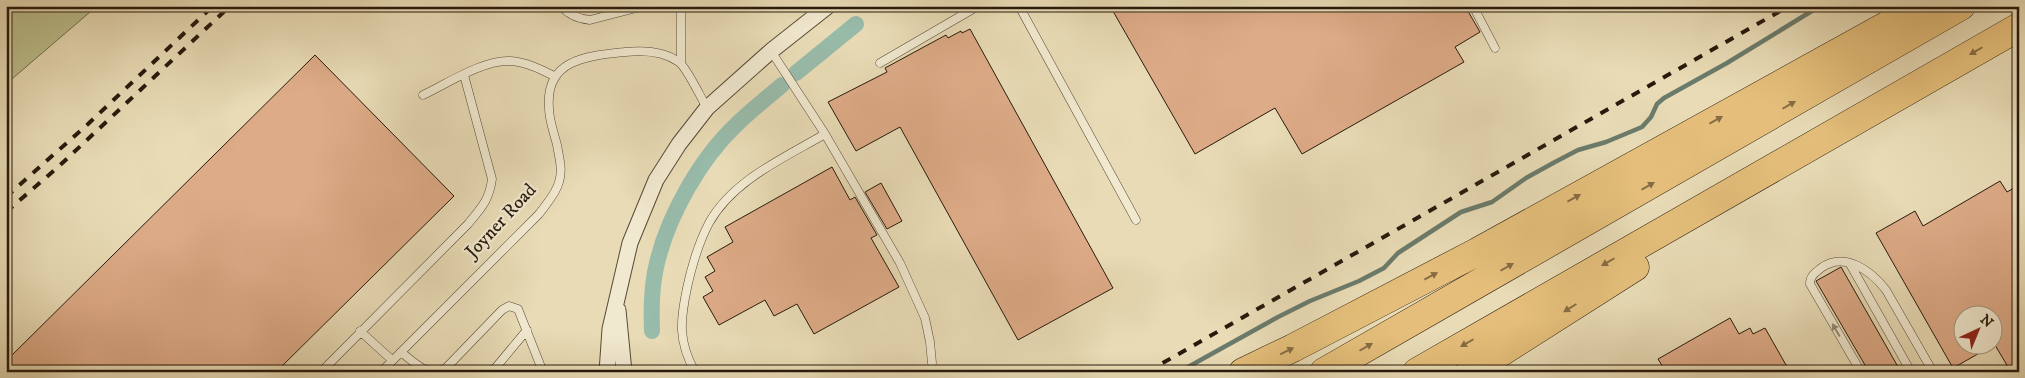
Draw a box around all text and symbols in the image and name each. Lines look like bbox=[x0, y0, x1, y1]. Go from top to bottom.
one-way arrow bbox=[1970, 46, 1983, 55]
one-way arrow bbox=[1782, 100, 1796, 109]
one-way arrow bbox=[1709, 116, 1724, 124]
street label: Joyner Road bbox=[459, 179, 542, 265]
one-way arrow bbox=[1641, 181, 1655, 190]
one-way arrow bbox=[1566, 194, 1581, 202]
one-way arrow bbox=[1601, 258, 1614, 267]
one-way arrow bbox=[1501, 262, 1514, 271]
one-way arrow bbox=[1424, 272, 1438, 280]
one-way arrow bbox=[1563, 304, 1577, 313]
north arrow bbox=[1952, 306, 2002, 356]
text: N bbox=[1976, 311, 1997, 332]
one-way arrow bbox=[1832, 323, 1841, 336]
one-way arrow bbox=[1460, 339, 1474, 348]
one-way arrow bbox=[1360, 343, 1373, 352]
one-way arrow bbox=[1280, 347, 1294, 355]

